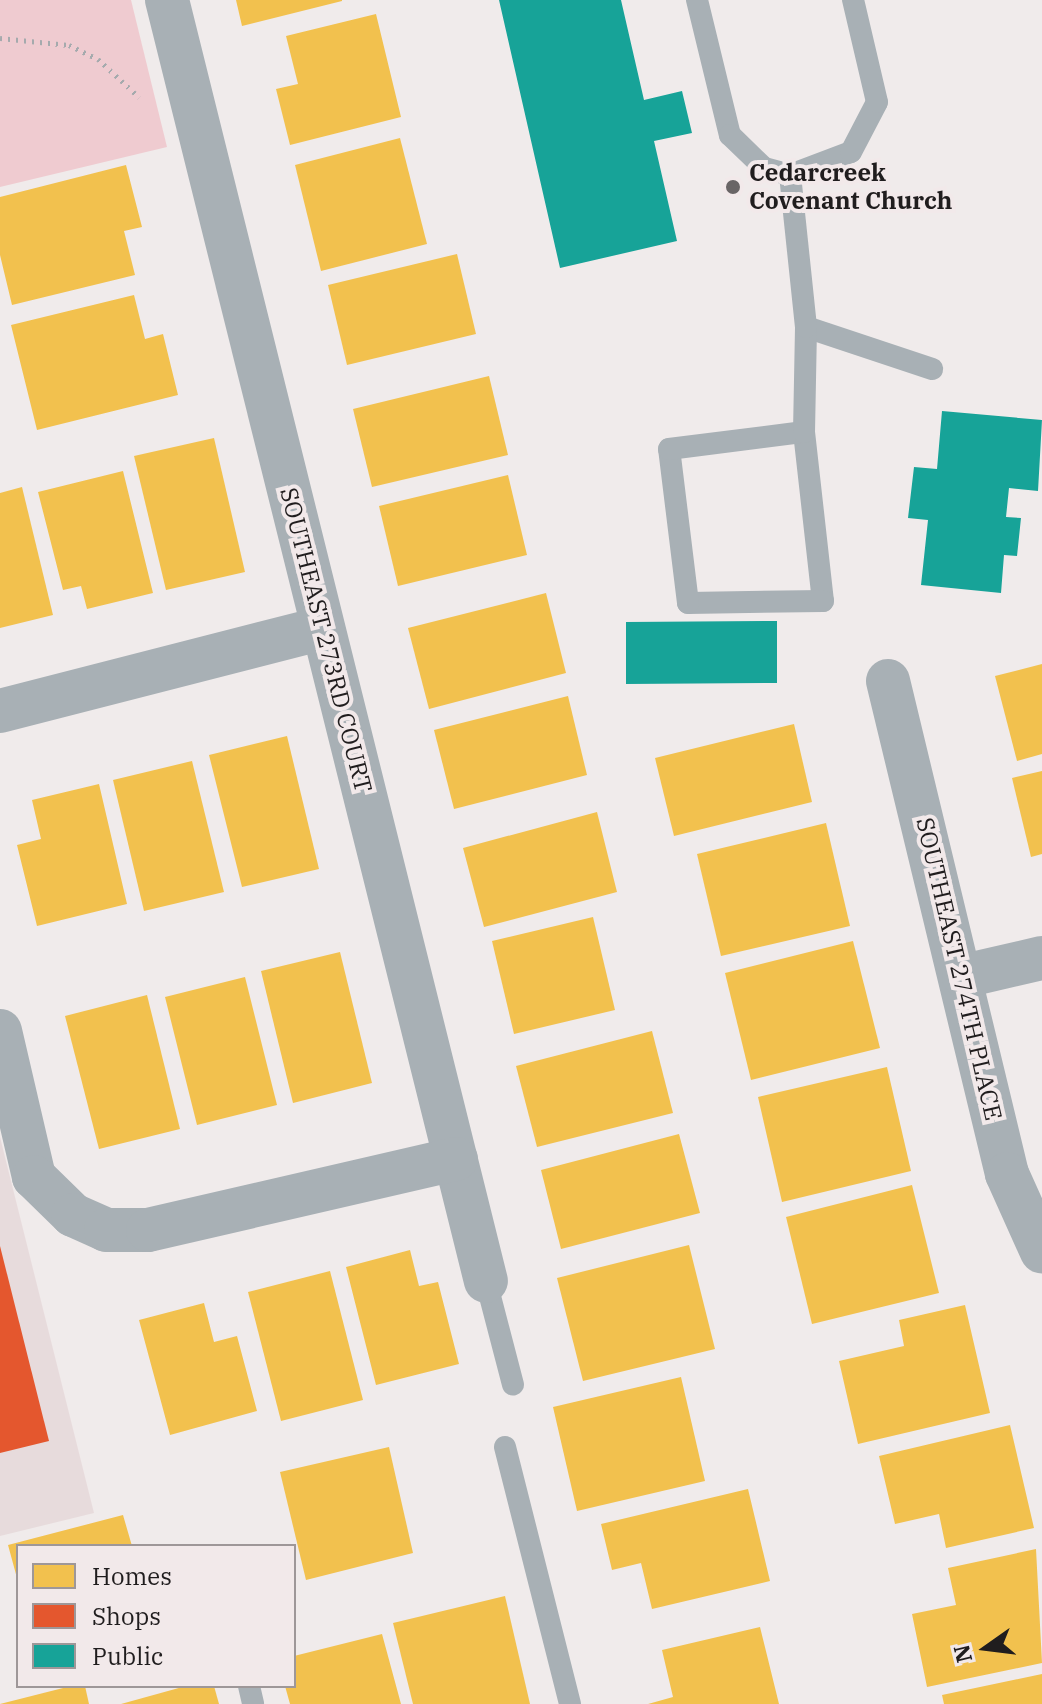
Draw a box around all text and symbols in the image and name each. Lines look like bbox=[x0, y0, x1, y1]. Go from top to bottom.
place label: Cedarcreek Covenant Church bbox=[749, 159, 952, 215]
marker: Cedarcreek Covenant Church bbox=[724, 178, 742, 196]
street label: SOUTHEAST 273RD COURT bbox=[274, 484, 378, 796]
street label: SOUTHEAST 274TH PLACE bbox=[910, 815, 1008, 1123]
legend bbox=[16, 1544, 296, 1688]
text: Homes bbox=[92, 1560, 172, 1592]
text: Shops bbox=[92, 1600, 161, 1632]
north arrow bbox=[946, 1608, 1026, 1688]
text: Public bbox=[92, 1640, 163, 1672]
text: N bbox=[946, 1642, 978, 1666]

